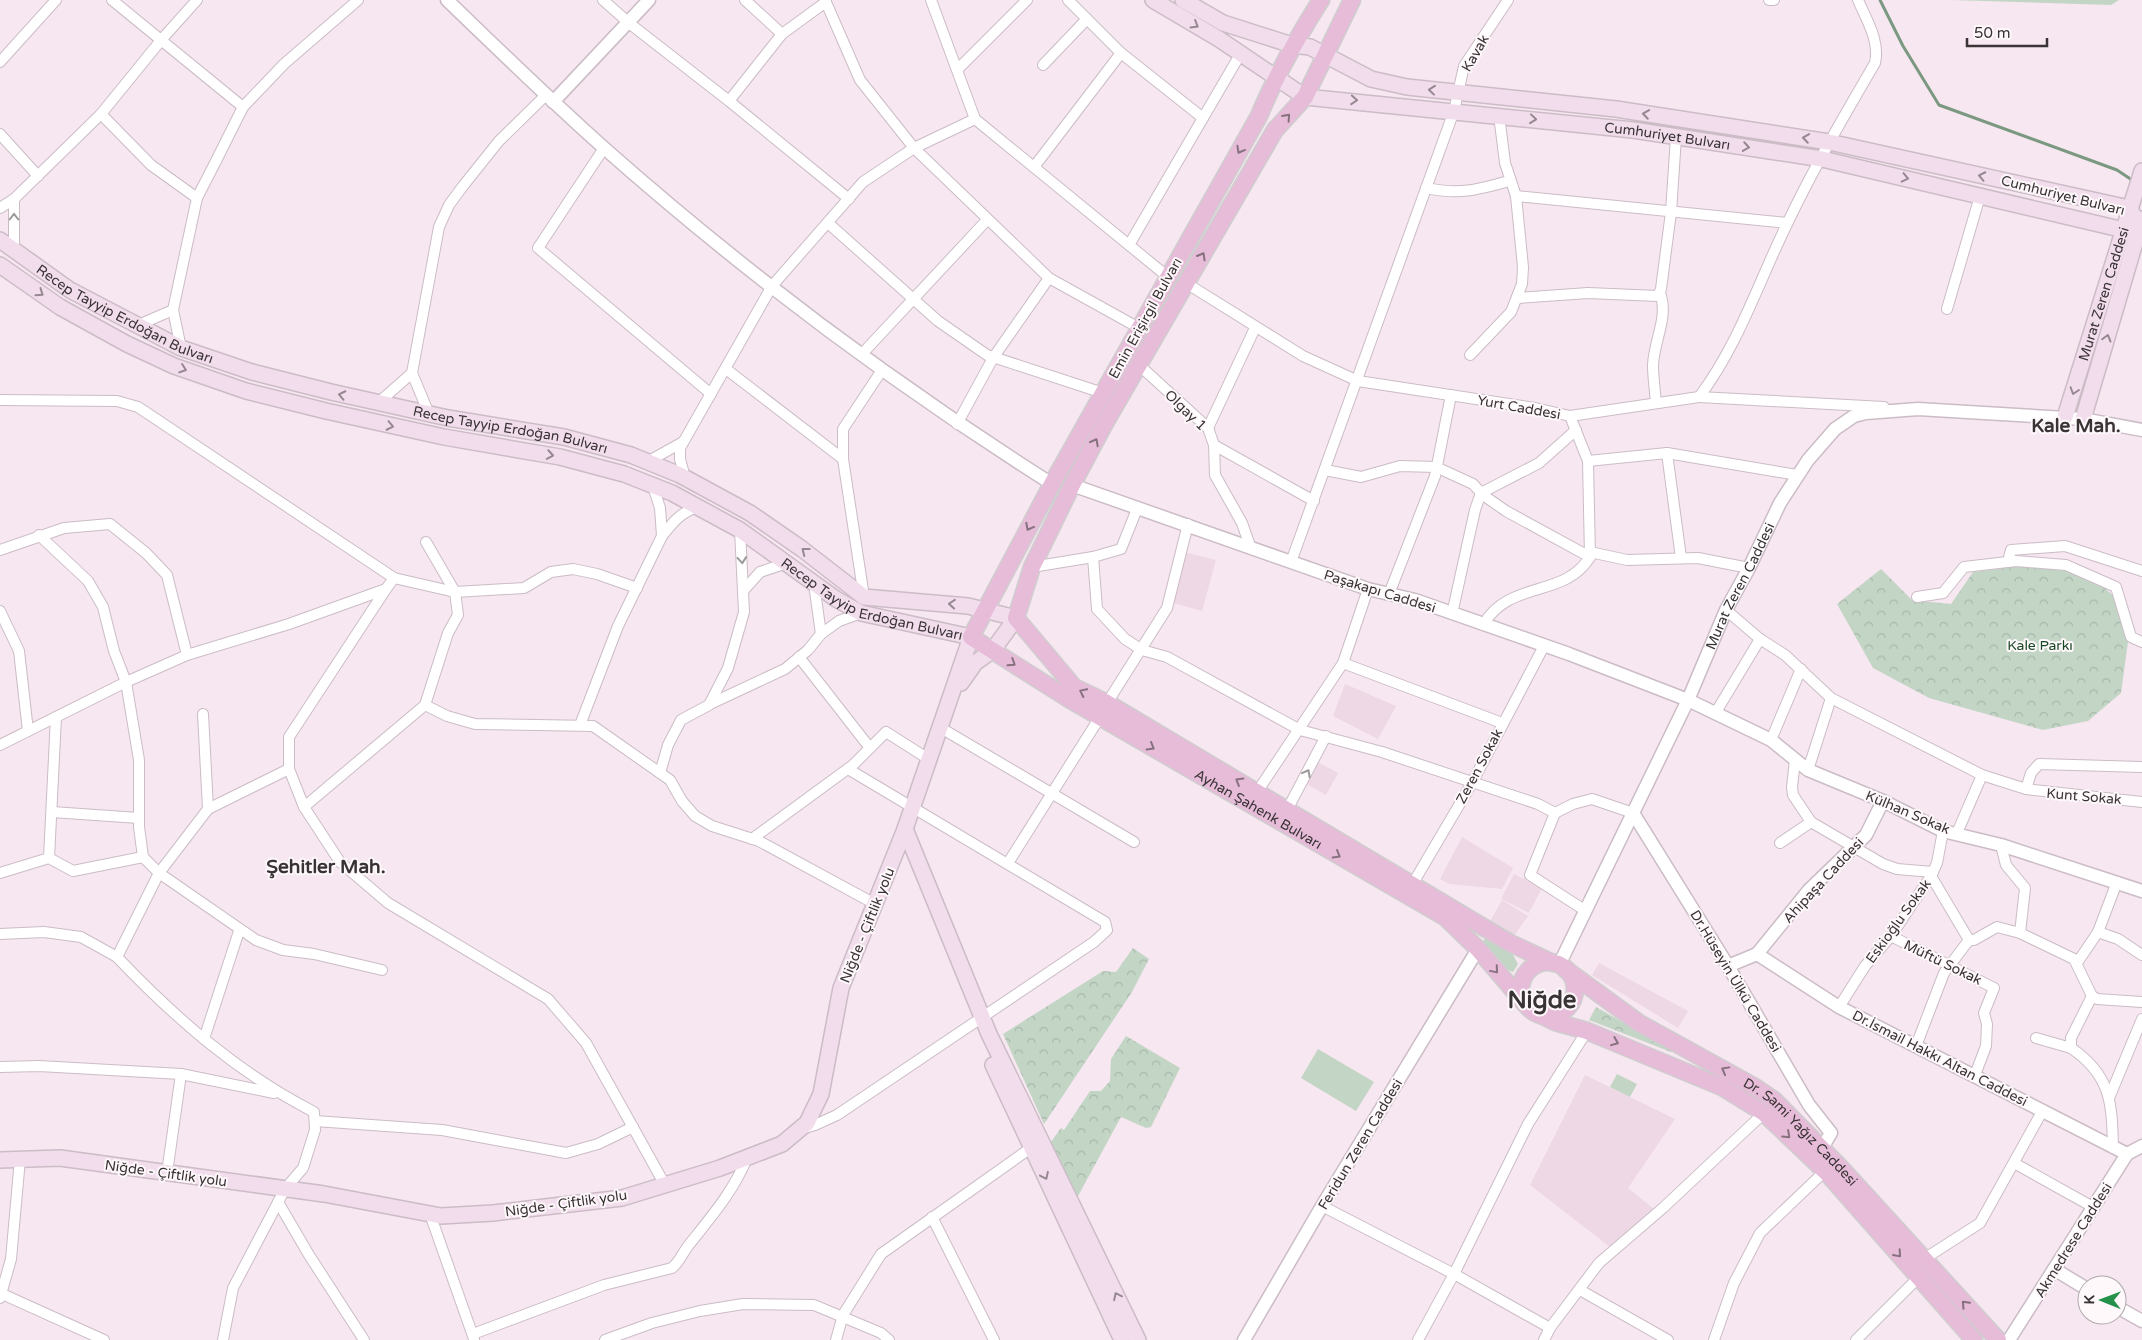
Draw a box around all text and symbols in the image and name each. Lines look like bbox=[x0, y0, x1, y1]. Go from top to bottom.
scale bar bbox=[1967, 15, 2047, 47]
one-way arrow bbox=[1190, 18, 1199, 28]
text: 50 m bbox=[1974, 24, 2011, 42]
street label: Kavak bbox=[1458, 31, 1493, 75]
one-way arrow bbox=[1428, 85, 1436, 96]
one-way arrow bbox=[1350, 95, 1358, 106]
one-way arrow bbox=[1641, 109, 1650, 119]
one-way arrow bbox=[1529, 113, 1537, 124]
one-way arrow bbox=[1281, 114, 1290, 123]
street label: Cumhuriyet Bulvarı bbox=[1604, 119, 1732, 154]
one-way arrow bbox=[1802, 134, 1811, 144]
one-way arrow bbox=[1742, 142, 1750, 152]
one-way arrow bbox=[1236, 145, 1246, 154]
one-way arrow bbox=[1978, 171, 1987, 182]
one-way arrow bbox=[1901, 172, 1910, 183]
street label: Cumhuriyet Bulvarı bbox=[1999, 172, 2126, 219]
one-way arrow bbox=[9, 213, 19, 220]
street label: Murat Zeren Caddesi bbox=[2075, 225, 2133, 363]
one-way arrow bbox=[1196, 252, 1206, 261]
street label: Emin Erişirgil Bulvarı bbox=[1105, 255, 1186, 382]
street label: Recep Tayyip Erdoğan Bulvarı bbox=[33, 261, 215, 367]
one-way arrow bbox=[34, 287, 44, 296]
one-way arrow bbox=[2101, 335, 2111, 343]
one-way arrow bbox=[178, 363, 187, 373]
street label: Olgay 1 bbox=[1161, 386, 1210, 434]
one-way arrow bbox=[2069, 386, 2079, 394]
one-way arrow bbox=[337, 390, 346, 400]
street label: Yurt Caddesi bbox=[1476, 392, 1562, 423]
street label: Recep Tayyip Erdoğan Bulvarı bbox=[411, 402, 609, 457]
district label: Kale Mah. bbox=[2031, 415, 2121, 437]
one-way arrow bbox=[386, 420, 395, 430]
one-way arrow bbox=[1089, 438, 1099, 447]
one-way arrow bbox=[546, 450, 555, 460]
street label: Murat Zeren Caddesi bbox=[1702, 520, 1778, 652]
one-way arrow bbox=[1025, 522, 1035, 531]
one-way arrow bbox=[802, 549, 811, 557]
street label: Recep Tayyip Erdoğan Bulvarı bbox=[778, 554, 964, 644]
one-way arrow bbox=[736, 557, 747, 565]
street label: Paşakapı Caddesi bbox=[1322, 566, 1438, 617]
one-way arrow bbox=[947, 599, 955, 610]
park label: Kale Parkı bbox=[2007, 637, 2073, 654]
one-way arrow bbox=[1007, 656, 1016, 666]
one-way arrow bbox=[1079, 687, 1088, 698]
street label: Zeren Sokak bbox=[1453, 726, 1506, 807]
one-way arrow bbox=[1146, 740, 1155, 750]
street label: Ayhan Şahenk Bulvarı bbox=[1191, 766, 1325, 853]
one-way arrow bbox=[1301, 770, 1311, 779]
one-way arrow bbox=[1235, 778, 1244, 788]
street label: Kunt Sokak bbox=[2046, 785, 2123, 808]
street label: Külhan Sokak bbox=[1863, 787, 1953, 838]
street label: Ahipaşa Caddesi bbox=[1779, 834, 1867, 927]
one-way arrow bbox=[1332, 848, 1341, 858]
district label: Şehitler Mah. bbox=[266, 856, 386, 879]
street label: Niğde - Çiftlik yolu bbox=[837, 865, 898, 985]
street label: Eskioğlu Sokak bbox=[1862, 876, 1935, 967]
street label: Dr.Hüseyin Ülkü Caddesi bbox=[1686, 907, 1785, 1055]
street label: Müftü Sokak bbox=[1901, 936, 1985, 989]
one-way arrow bbox=[1489, 964, 1498, 973]
district label: Niğde bbox=[1508, 986, 1577, 1015]
street label: Dr.İsmail Hakkı Altan Caddesi bbox=[1849, 1007, 2030, 1110]
one-way arrow bbox=[1610, 1036, 1619, 1046]
one-way arrow bbox=[1721, 1067, 1730, 1077]
street label: Dr. Sami Yağız Caddesi bbox=[1740, 1074, 1861, 1190]
street label: Feridun Zeren Caddesi bbox=[1315, 1076, 1406, 1213]
one-way arrow bbox=[1782, 1129, 1791, 1138]
street label: Niğde - Çiftlik yolu bbox=[104, 1157, 228, 1190]
one-way arrow bbox=[1039, 1171, 1049, 1180]
street label: Akmedrese Caddesi bbox=[2031, 1180, 2116, 1301]
street label: Niğde - Çiftlik yolu bbox=[504, 1187, 628, 1220]
one-way arrow bbox=[1893, 1248, 1902, 1257]
north arrow bbox=[2077, 1275, 2127, 1325]
one-way arrow bbox=[1113, 1292, 1123, 1301]
text: K bbox=[2081, 1294, 2098, 1305]
one-way arrow bbox=[1962, 1301, 1971, 1310]

